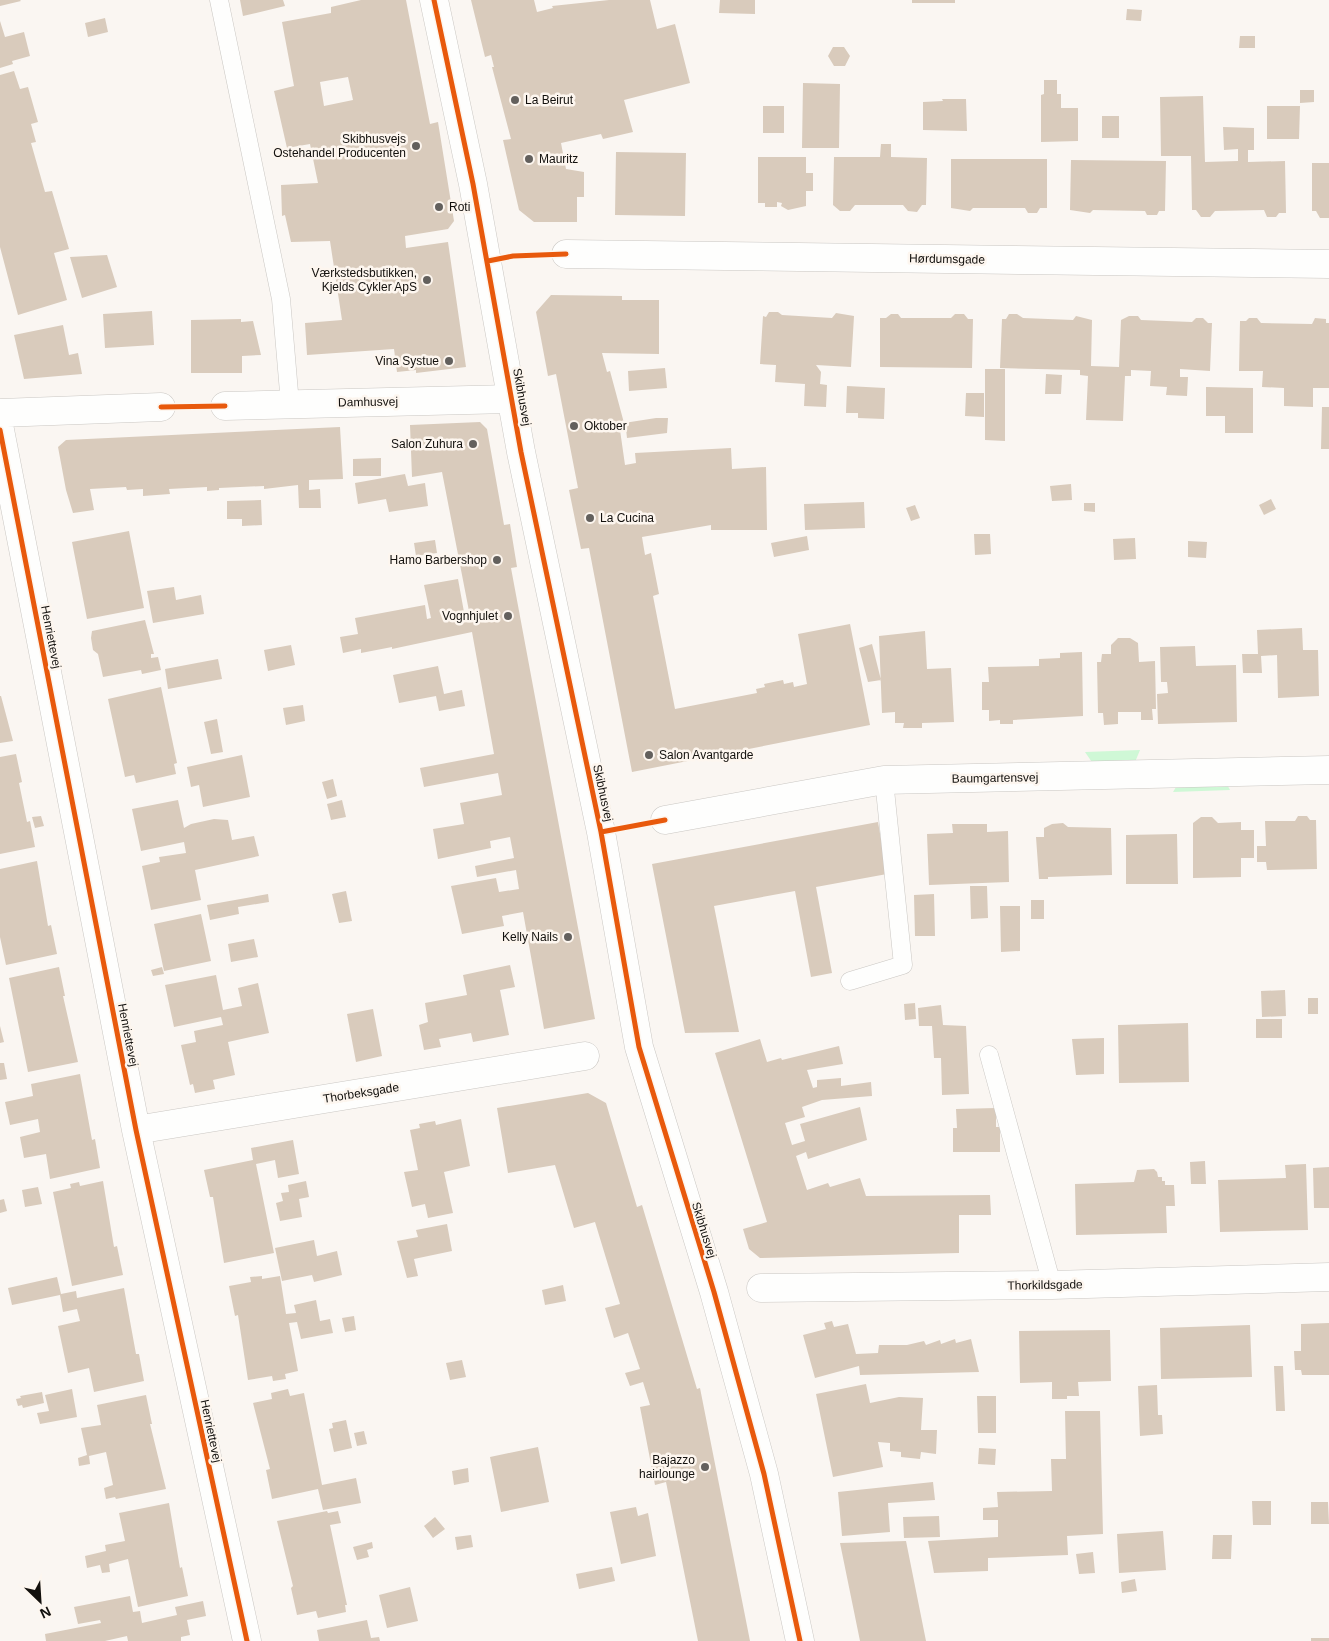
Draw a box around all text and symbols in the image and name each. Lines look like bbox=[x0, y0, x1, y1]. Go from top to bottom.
place label: La Beirut bbox=[525, 93, 574, 107]
marker: La Beirut bbox=[509, 94, 521, 106]
place label: Skibhusvejs Ostehandel Producenten bbox=[273, 132, 406, 160]
marker: Skibhusvejs Ostehandel Producenten bbox=[410, 140, 422, 152]
place label: Mauritz bbox=[539, 152, 578, 166]
marker: Mauritz bbox=[523, 153, 535, 165]
place label: Roti bbox=[449, 200, 470, 214]
marker: Roti bbox=[433, 201, 445, 213]
street label: Hørdumsgade bbox=[909, 251, 985, 267]
place label: Værkstedsbutikken, Kjelds Cykler ApS bbox=[312, 266, 417, 294]
marker: Værkstedsbutikken, Kjelds Cykler ApS bbox=[421, 274, 433, 286]
place label: Vina Systue bbox=[375, 354, 439, 368]
marker: Vina Systue bbox=[443, 355, 455, 367]
street label: Skibhusvej bbox=[510, 367, 534, 427]
street label: Damhusvej bbox=[338, 394, 398, 410]
place label: Oktober bbox=[584, 419, 627, 433]
marker: Oktober bbox=[568, 420, 580, 432]
place label: Salon Zuhura bbox=[391, 437, 463, 451]
marker: Salon Zuhura bbox=[467, 438, 479, 450]
place label: La Cucina bbox=[600, 511, 654, 525]
marker: La Cucina bbox=[584, 512, 596, 524]
place label: Hamo Barbershop bbox=[390, 553, 487, 567]
marker: Hamo Barbershop bbox=[491, 554, 503, 566]
street label: Henriettevej bbox=[38, 604, 64, 670]
place label: Vognhjulet bbox=[442, 609, 499, 623]
marker: Vognhjulet bbox=[502, 610, 514, 622]
place label: Salon Avantgarde bbox=[659, 748, 754, 762]
marker: Salon Avantgarde bbox=[643, 749, 655, 761]
street label: Skibhusvej bbox=[590, 763, 616, 823]
street label: Baumgartensvej bbox=[952, 770, 1038, 786]
place label: Kelly Nails bbox=[502, 930, 558, 944]
marker: Kelly Nails bbox=[562, 931, 574, 943]
street label: Henriettevej bbox=[115, 1002, 141, 1068]
street label: Thorbeksgade bbox=[322, 1080, 400, 1106]
street label: Skibhusvej bbox=[689, 1200, 719, 1260]
street label: Thorkildsgade bbox=[1007, 1277, 1083, 1293]
street label: Henriettevej bbox=[197, 1398, 225, 1464]
place label: Bajazzo hairlounge bbox=[639, 1453, 695, 1481]
marker: Bajazzo hairlounge bbox=[699, 1461, 711, 1473]
north arrow bbox=[15, 1576, 65, 1626]
text: N bbox=[38, 1603, 53, 1622]

